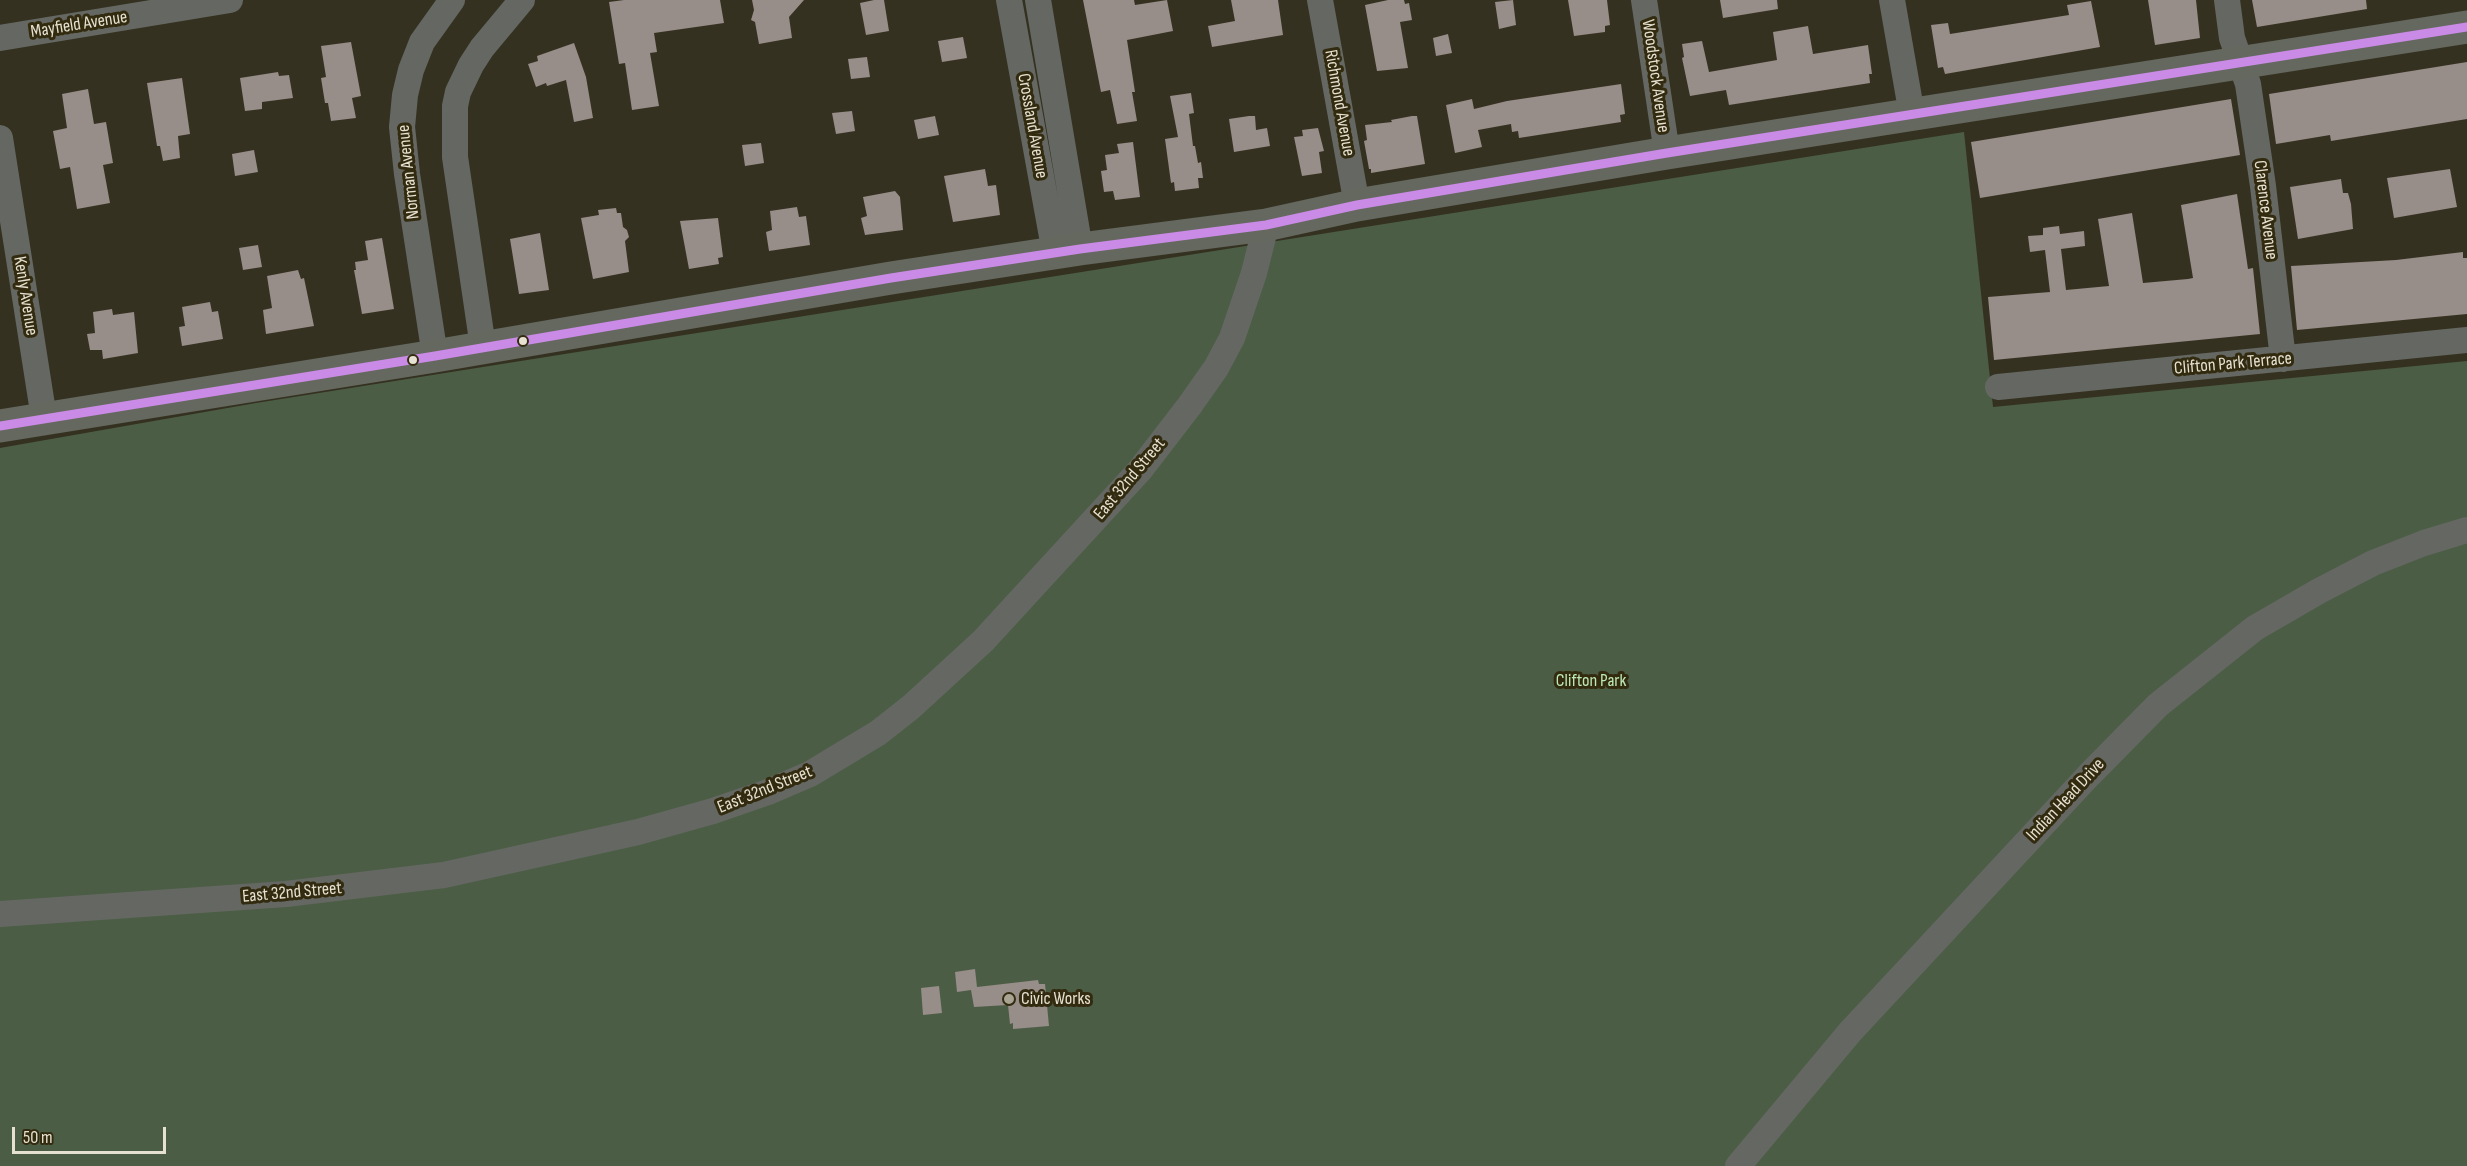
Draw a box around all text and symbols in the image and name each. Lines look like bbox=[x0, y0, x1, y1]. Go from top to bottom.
street label: Mayfield Avenue bbox=[29, 7, 129, 43]
street label: Woodstock Avenue bbox=[1636, 18, 1674, 134]
street label: Richmond Avenue bbox=[1319, 48, 1359, 158]
street label: Crossland Avenue bbox=[1012, 72, 1052, 180]
street label: Norman Avenue bbox=[393, 124, 425, 220]
street label: Clarence Avenue bbox=[2248, 159, 2282, 261]
street label: Kenly Avenue bbox=[8, 255, 42, 337]
unlabelled marker bbox=[517, 335, 529, 347]
street label: Clifton Park Terrace bbox=[2173, 348, 2293, 380]
unlabelled marker bbox=[407, 354, 419, 366]
street label: East 32nd Street bbox=[1090, 434, 1170, 524]
park label: Clifton Park bbox=[1556, 670, 1626, 692]
street label: Indian Head Drive bbox=[2022, 754, 2110, 846]
street label: East 32nd Street bbox=[715, 761, 815, 819]
street label: East 32nd Street bbox=[241, 878, 343, 908]
place label: Civic Works bbox=[1021, 988, 1091, 1010]
marker: Civic Works bbox=[1002, 992, 1016, 1006]
scale bar bbox=[15, 1115, 170, 1153]
text: 50 m bbox=[23, 1127, 53, 1148]

